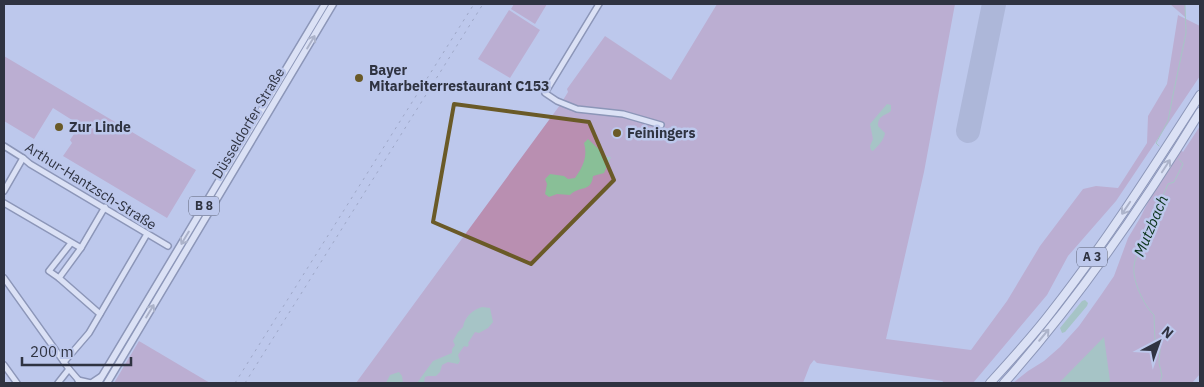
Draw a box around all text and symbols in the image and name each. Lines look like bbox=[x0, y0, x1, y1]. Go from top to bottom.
one-way arrow bbox=[306, 35, 316, 49]
place label: Bayer Mitarbeiterrestaurant C153 bbox=[369, 61, 550, 95]
street label: Düsseldorfer Straße bbox=[208, 64, 288, 182]
marker: Bayer Mitarbeiterrestaurant C153 bbox=[353, 72, 365, 84]
place label: Zur Linde bbox=[69, 118, 131, 136]
marker: Zur Linde bbox=[53, 121, 65, 133]
place label: Feiningers bbox=[627, 124, 696, 142]
marker: Feiningers bbox=[611, 127, 623, 139]
street label: Arthur-Hantzsch-Straße bbox=[22, 138, 160, 234]
one-way arrow bbox=[1161, 159, 1171, 173]
water label: Mutzbach bbox=[1129, 192, 1172, 259]
road number: B 8 bbox=[189, 197, 219, 216]
one-way arrow bbox=[1121, 201, 1132, 215]
one-way arrow bbox=[180, 231, 190, 245]
road number: A 3 bbox=[1077, 248, 1107, 266]
one-way arrow bbox=[145, 305, 155, 319]
north arrow bbox=[1134, 317, 1184, 367]
text: N bbox=[1158, 322, 1177, 342]
one-way arrow bbox=[1039, 329, 1050, 342]
scale bar bbox=[22, 334, 131, 366]
text: 200 m bbox=[30, 342, 74, 361]

